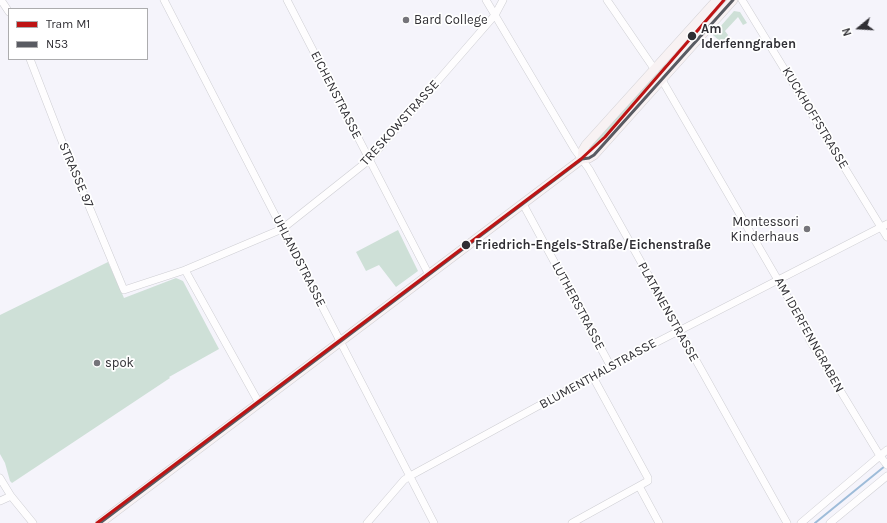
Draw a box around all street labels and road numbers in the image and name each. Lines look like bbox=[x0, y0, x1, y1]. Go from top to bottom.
street label: EICHENSTRASSE bbox=[307, 48, 365, 142]
street label: KUCKHOFFSTRASSE bbox=[778, 64, 852, 172]
street label: TRESKOWSTRASSE bbox=[357, 77, 443, 169]
street label: STRASSE 97 bbox=[55, 140, 97, 210]
street label: UHLANDSTRASSE bbox=[269, 212, 329, 310]
street label: LUTHERSTRASSE bbox=[548, 259, 608, 353]
street label: PLATANENSTRASSE bbox=[634, 259, 702, 365]
street label: AM IDERFENNGRABEN bbox=[771, 275, 847, 395]
street label: BLUMENTHALSTRASSE bbox=[537, 335, 659, 413]

